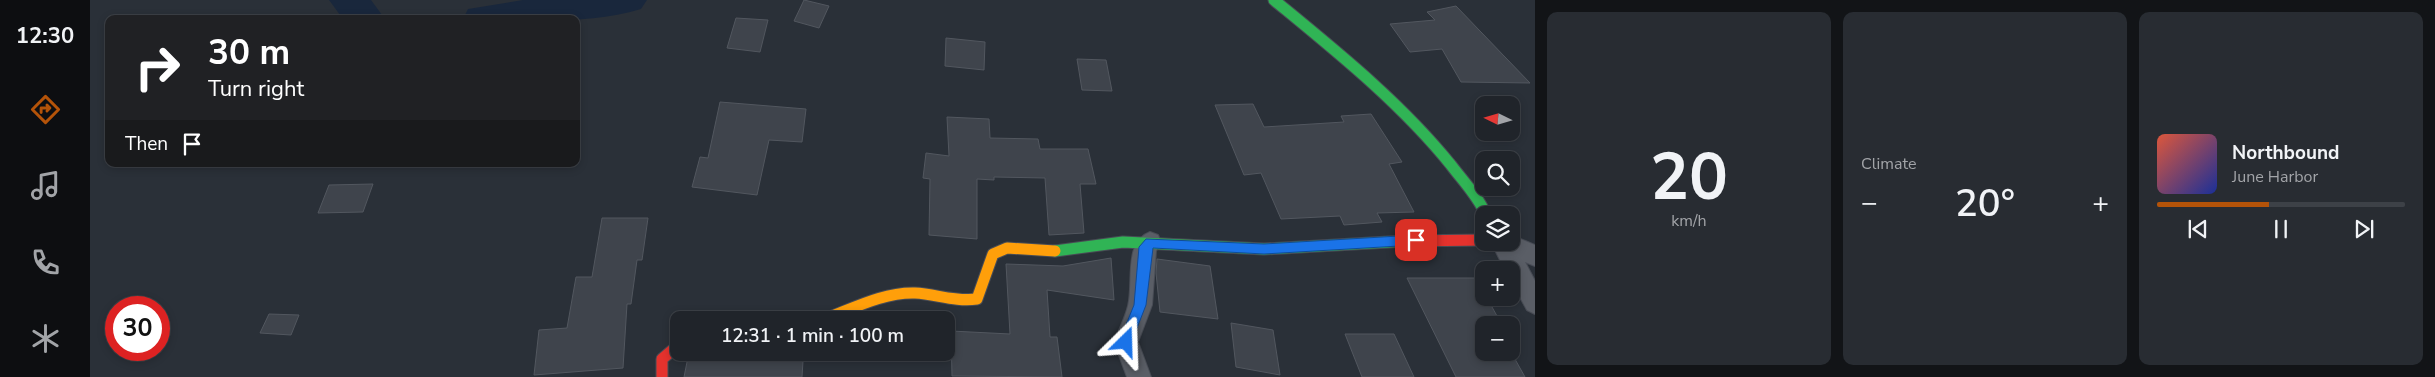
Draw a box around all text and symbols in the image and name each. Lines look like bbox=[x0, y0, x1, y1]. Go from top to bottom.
text: 12:30 bbox=[16, 21, 74, 51]
text: 30 m bbox=[208, 29, 290, 76]
icon: right bbox=[125, 35, 190, 100]
text: Turn right bbox=[208, 74, 304, 104]
icon: directions bbox=[28, 92, 63, 127]
north arrow bbox=[1475, 96, 1520, 141]
map controls bbox=[1475, 96, 1520, 361]
icon: arrive bbox=[178, 130, 206, 158]
text: Then bbox=[125, 131, 168, 157]
text: 20 bbox=[1650, 133, 1728, 222]
text: Northbound bbox=[2232, 140, 2339, 166]
button: search bbox=[1475, 151, 1520, 196]
text: Climate bbox=[1861, 153, 1916, 175]
text: June Harbor bbox=[2232, 166, 2318, 188]
icon: music bbox=[28, 168, 63, 203]
text: 20° bbox=[1955, 178, 2015, 229]
text: − bbox=[1861, 184, 1878, 222]
text: + bbox=[2092, 184, 2109, 222]
button: layers bbox=[1475, 206, 1520, 251]
text: km/h bbox=[1671, 210, 1707, 232]
icon: previous bbox=[2184, 215, 2212, 243]
icon: pause bbox=[2267, 215, 2295, 243]
icon: next bbox=[2350, 215, 2378, 243]
pin bbox=[1395, 219, 1437, 261]
icon: arrive bbox=[1402, 226, 1430, 254]
icon: phone bbox=[28, 245, 63, 280]
button: + bbox=[1475, 261, 1520, 306]
speed limit sign: 30 bbox=[105, 296, 170, 361]
position arrow bbox=[1099, 315, 1151, 367]
button: − bbox=[1475, 316, 1520, 361]
icon: climate bbox=[28, 321, 63, 356]
text: 12:31 · 1 min · 100 m bbox=[721, 323, 904, 349]

